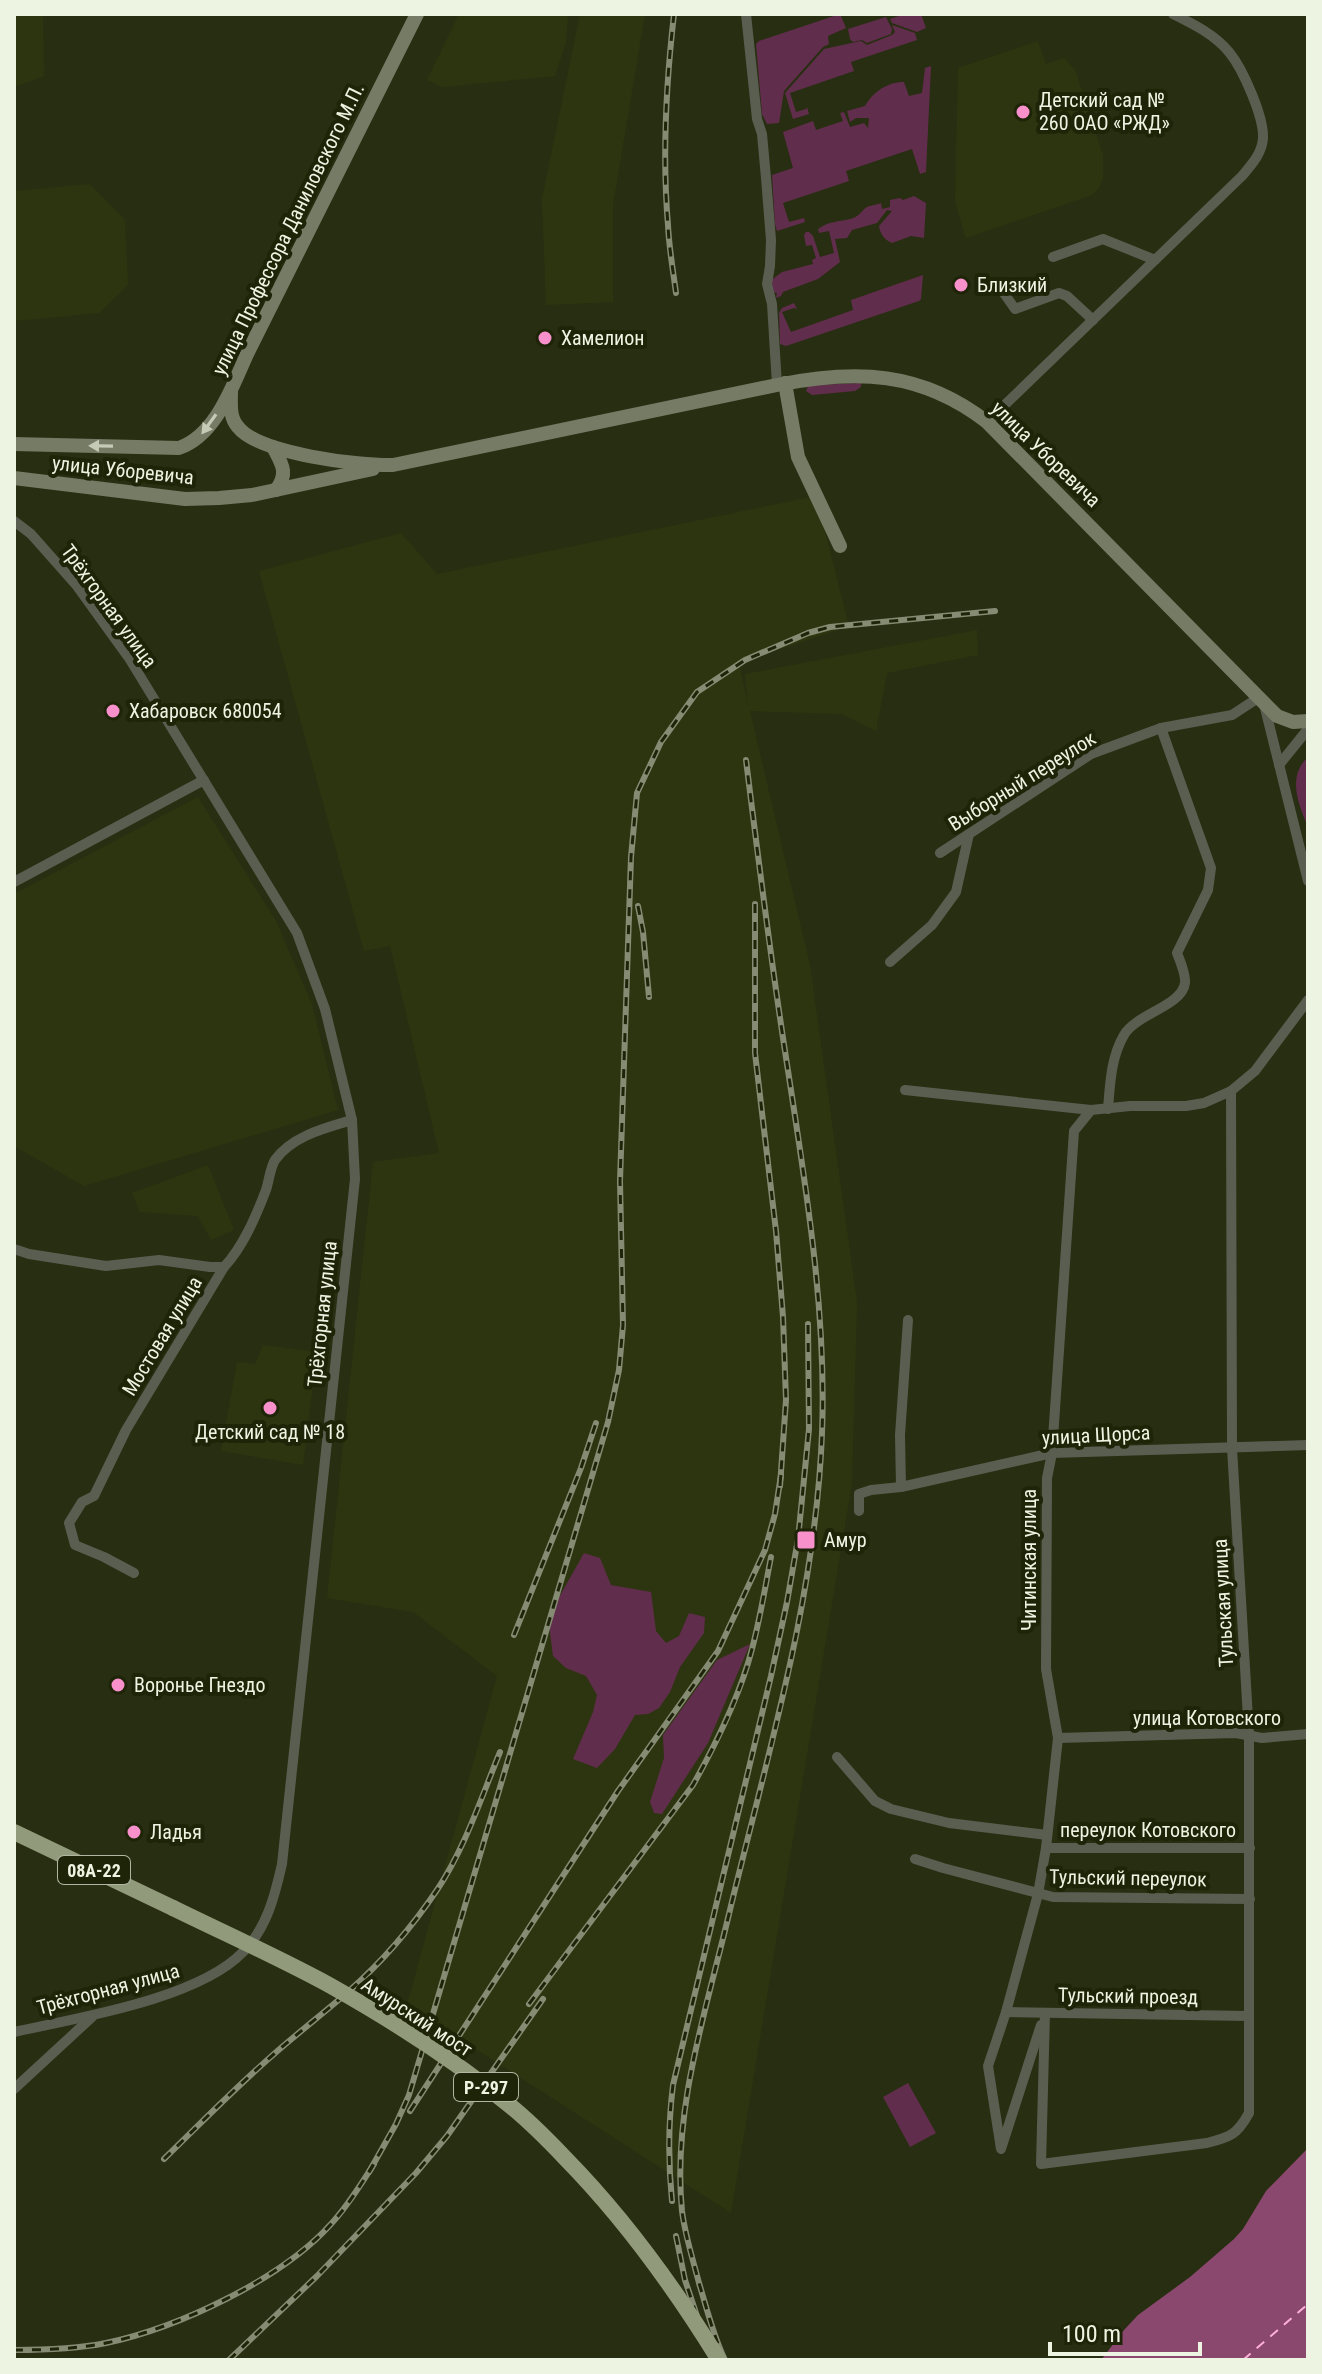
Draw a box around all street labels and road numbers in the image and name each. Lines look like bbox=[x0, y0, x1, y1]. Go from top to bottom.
street label: улица Профессора Даниловского М.П. bbox=[207, 79, 369, 379]
street label: улица Уборевича bbox=[986, 396, 1106, 512]
street label: улица Уборевича bbox=[51, 451, 195, 489]
street label: Трёхгорная улица bbox=[56, 540, 162, 672]
street label: Выборный переулок bbox=[944, 726, 1100, 836]
street label: Трёхгорная улица bbox=[302, 1240, 342, 1388]
street label: Мостовая улица bbox=[117, 1272, 207, 1400]
street label: улица Щорса bbox=[1041, 1420, 1151, 1450]
street label: Читинская улица bbox=[1017, 1489, 1041, 1631]
street label: Тульская улица bbox=[1208, 1538, 1238, 1668]
street label: улица Котовского bbox=[1133, 1706, 1281, 1730]
street label: переулок Котовского bbox=[1060, 1818, 1236, 1842]
road number: 08А-22 bbox=[58, 1856, 130, 1884]
street label: Тульский переулок bbox=[1049, 1865, 1207, 1891]
street label: Трёхгорная улица bbox=[34, 1958, 182, 2020]
street label: Амурский мост bbox=[357, 1972, 477, 2062]
street label: Тульский проезд bbox=[1058, 1983, 1199, 2009]
road number: Р-297 bbox=[454, 2073, 518, 2101]

